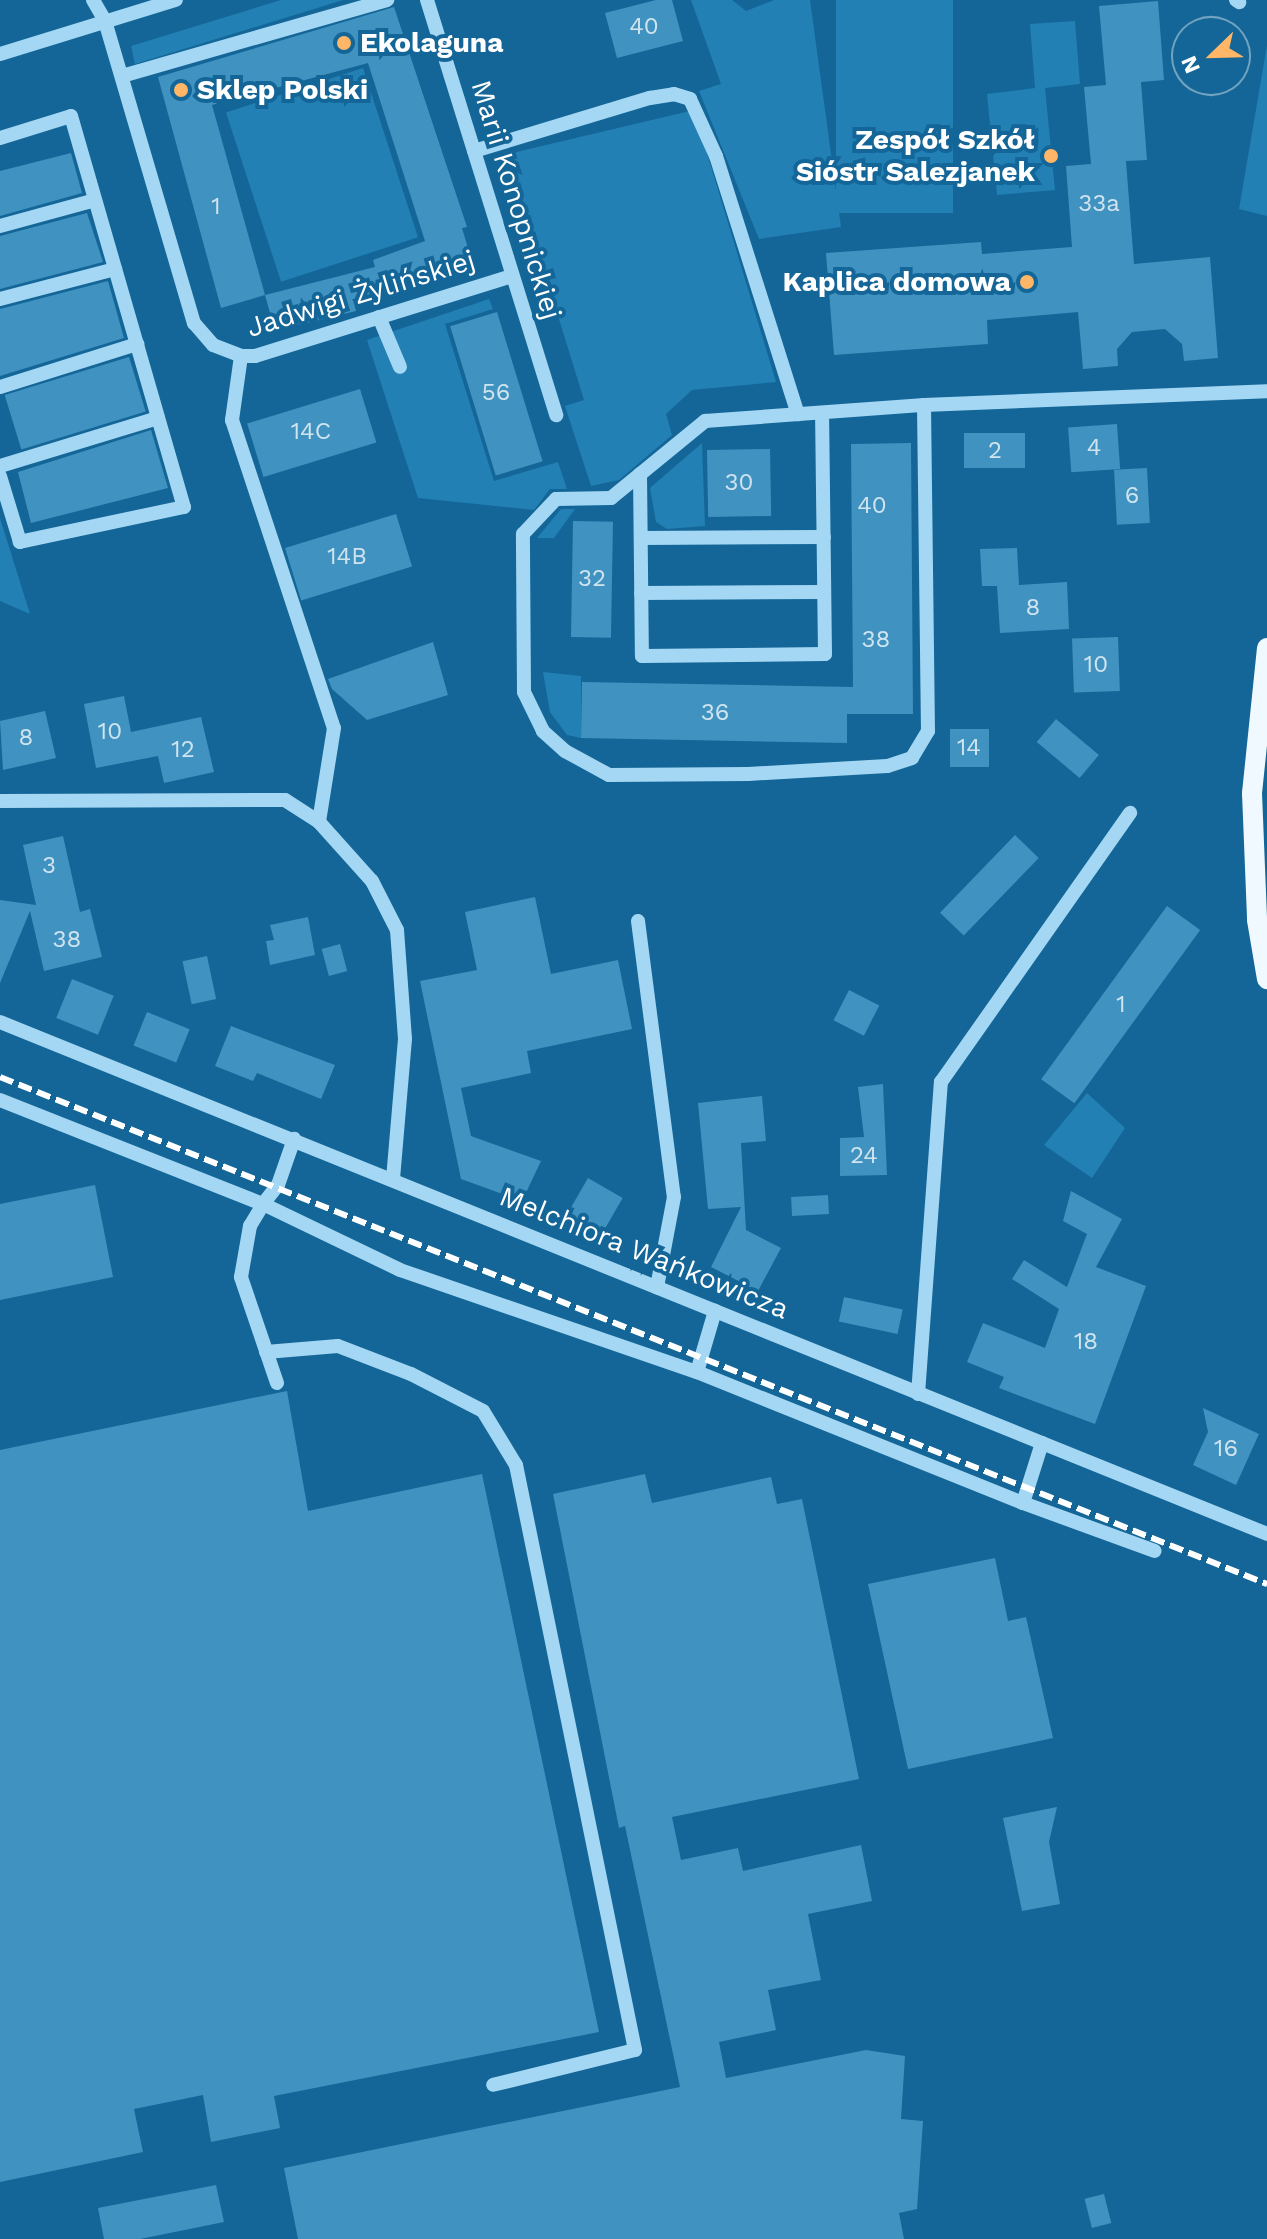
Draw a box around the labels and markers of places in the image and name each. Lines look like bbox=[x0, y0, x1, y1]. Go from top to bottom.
place label: Ekolaguna bbox=[360, 26, 503, 60]
marker: Ekolaguna bbox=[335, 34, 353, 52]
place label: Sklep Polski bbox=[197, 73, 368, 107]
marker: Sklep Polski bbox=[172, 81, 190, 99]
place label: Zespół Szkół Sióstr Salezjanek bbox=[796, 123, 1035, 189]
marker: Zespół Szkół Sióstr Salezjanek bbox=[1042, 147, 1060, 165]
place label: Kaplica domowa bbox=[782, 265, 1011, 299]
marker: Kaplica domowa bbox=[1018, 273, 1036, 291]

